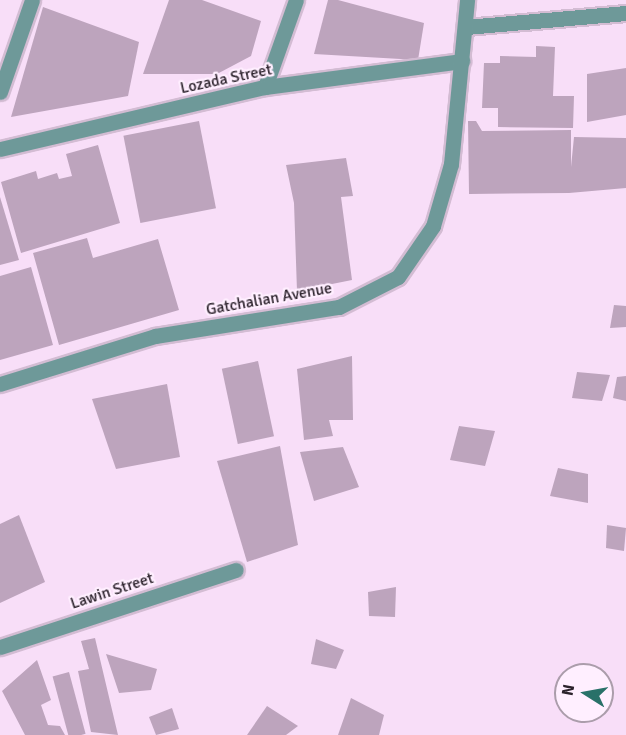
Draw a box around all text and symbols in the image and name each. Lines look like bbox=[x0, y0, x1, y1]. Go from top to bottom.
street label: Lozada Street bbox=[179, 60, 273, 98]
street label: Gatchalian Avenue bbox=[205, 278, 333, 320]
street label: Lawin Street bbox=[68, 569, 156, 613]
north arrow bbox=[554, 663, 614, 723]
text: N bbox=[557, 683, 579, 697]

